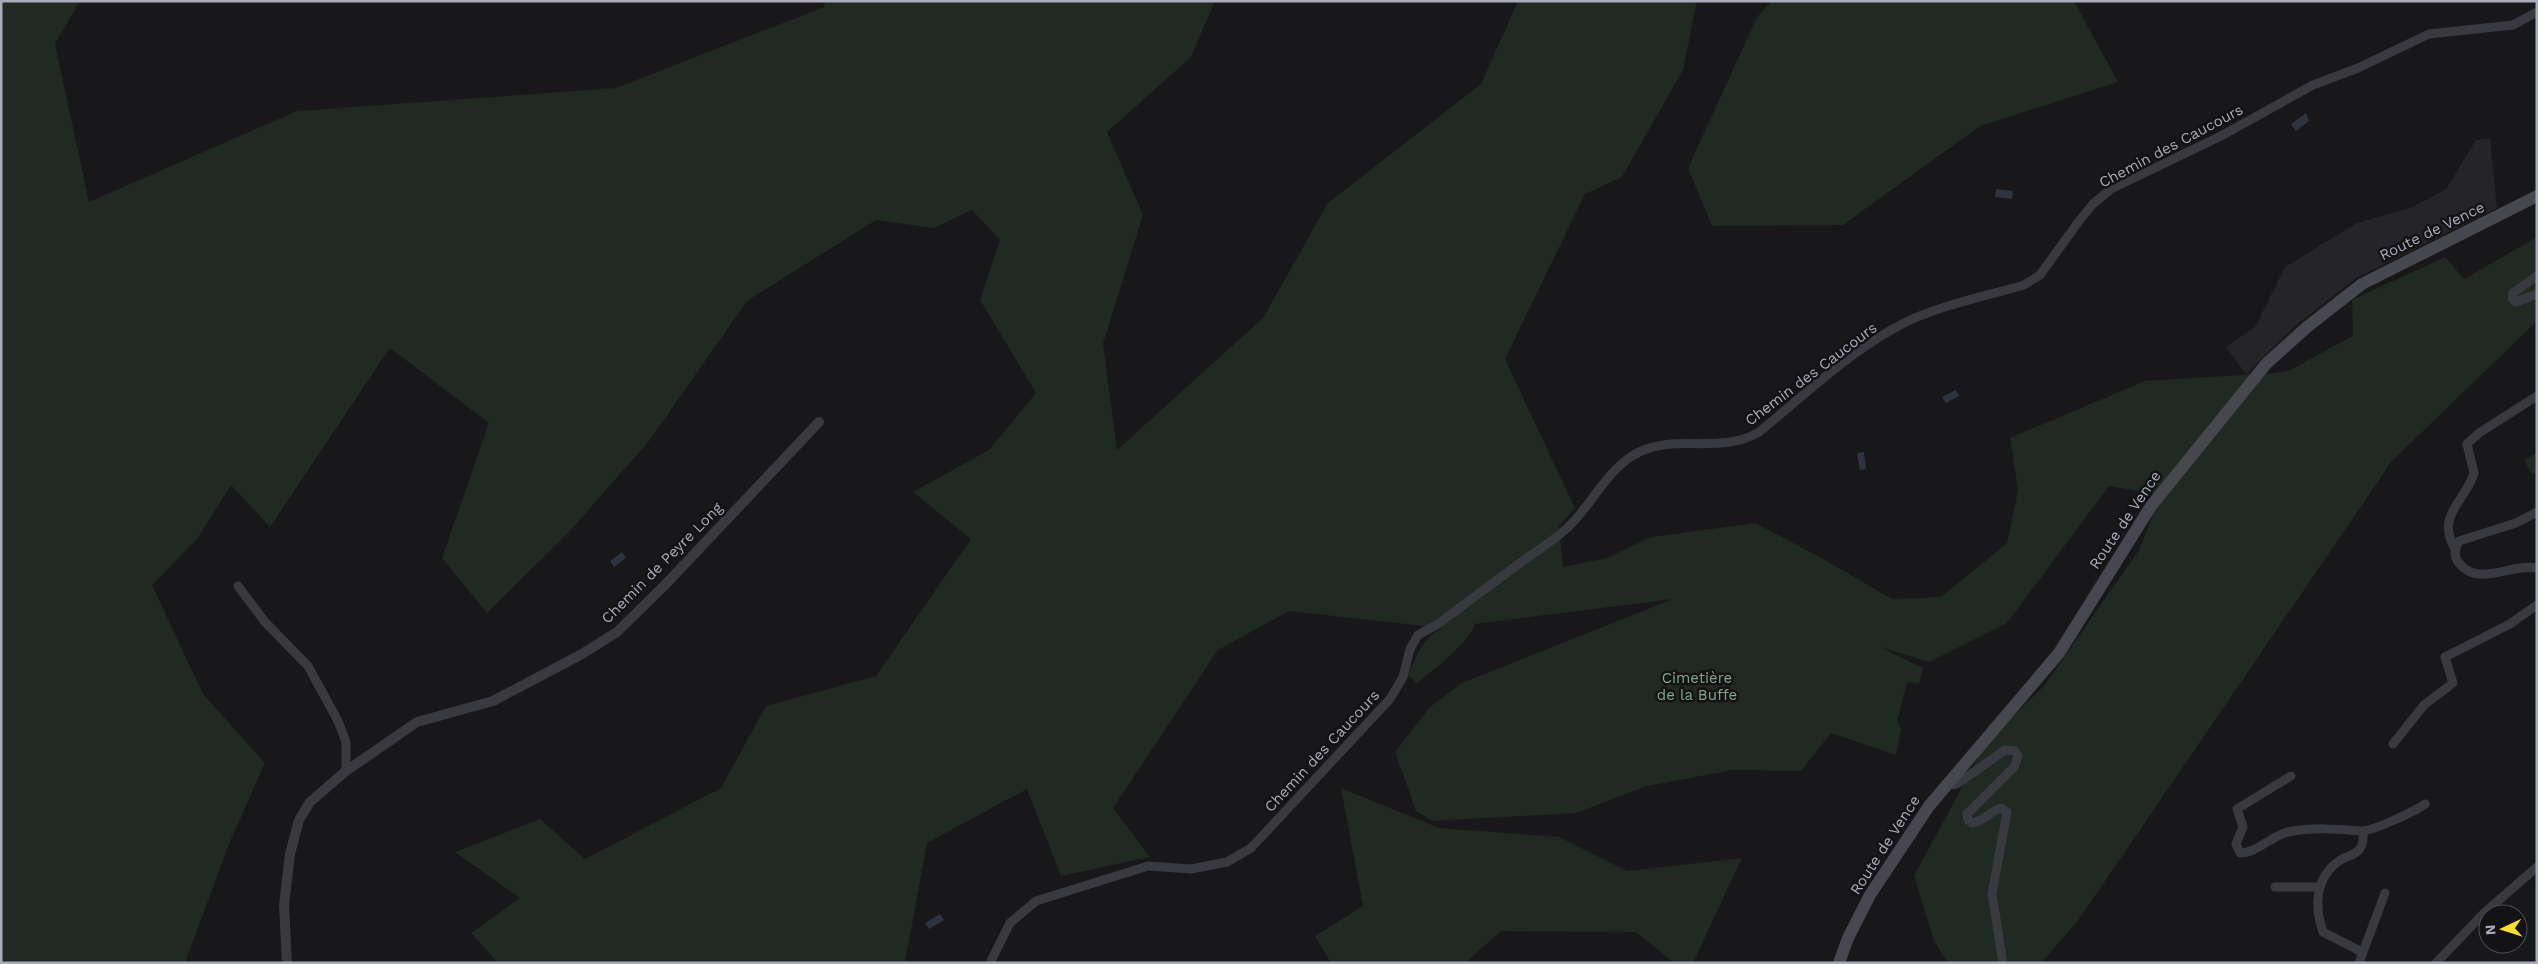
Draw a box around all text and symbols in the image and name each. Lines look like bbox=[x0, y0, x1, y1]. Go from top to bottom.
street label: Chemin des Caucours bbox=[2096, 100, 2246, 192]
street label: Route de Vence bbox=[2376, 198, 2488, 264]
street label: Chemin des Caucours bbox=[1742, 318, 1881, 429]
street label: Route de Vence bbox=[2085, 467, 2165, 573]
street label: Chemin de Peyre Long bbox=[598, 499, 726, 627]
park label: Cimetière de la Buffe bbox=[1657, 669, 1737, 704]
street label: Chemin des Caucours bbox=[1261, 686, 1383, 816]
street label: Route de Vence bbox=[1846, 792, 1924, 898]
north arrow bbox=[2478, 904, 2528, 954]
text: N bbox=[2482, 924, 2498, 936]

